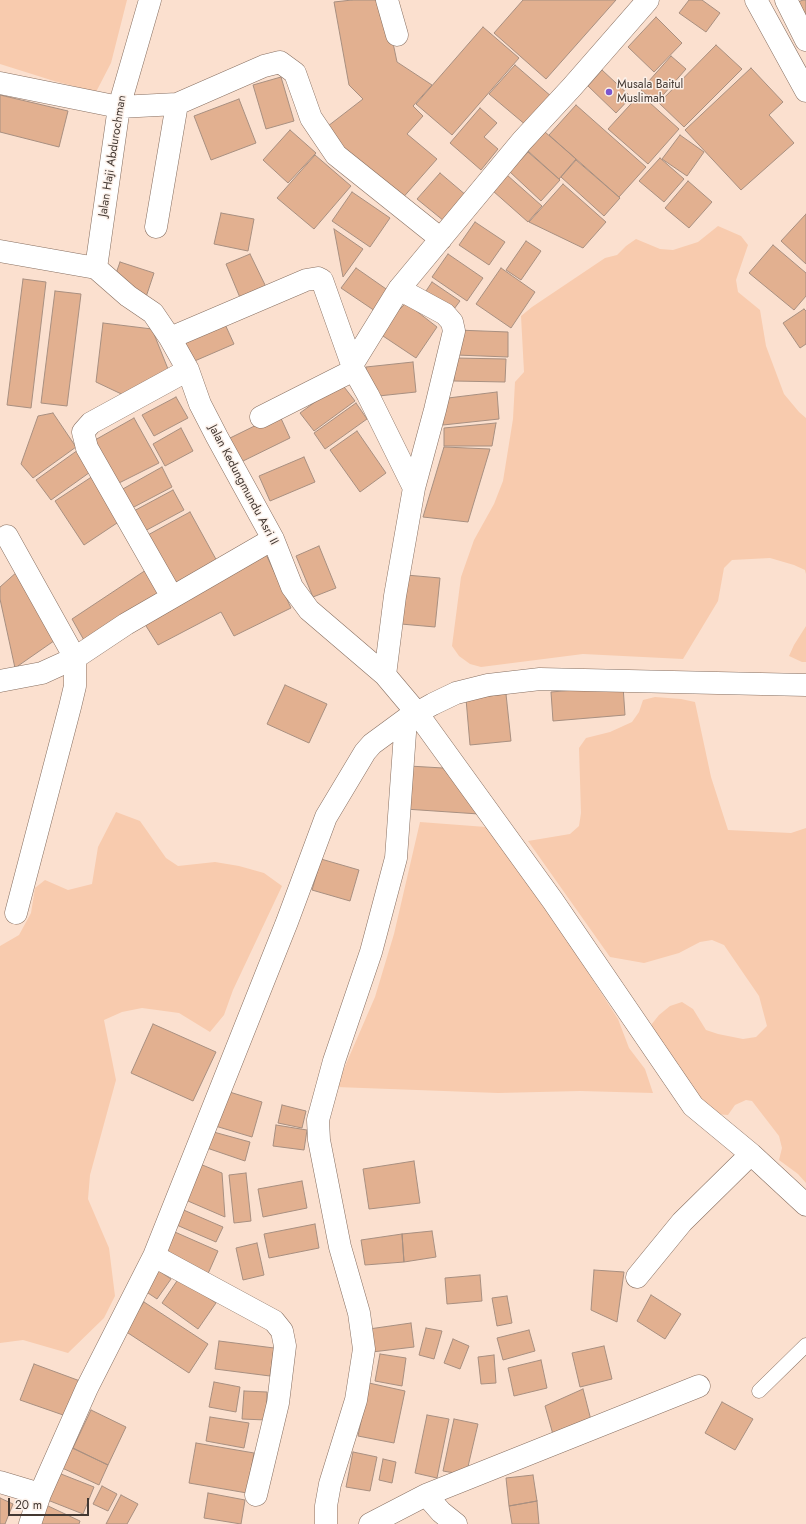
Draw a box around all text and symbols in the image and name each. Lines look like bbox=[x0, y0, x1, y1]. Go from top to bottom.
place label: Musala Baitul Muslimah bbox=[617, 78, 683, 106]
marker: Musala Baitul Muslimah bbox=[604, 87, 614, 97]
street label: Jalan Haji Abdurochman bbox=[96, 94, 130, 218]
street label: Jalan Kedungmundu Asri II bbox=[205, 422, 281, 548]
scale bar bbox=[10, 1490, 91, 1516]
text: 20 m bbox=[15, 1496, 42, 1514]

